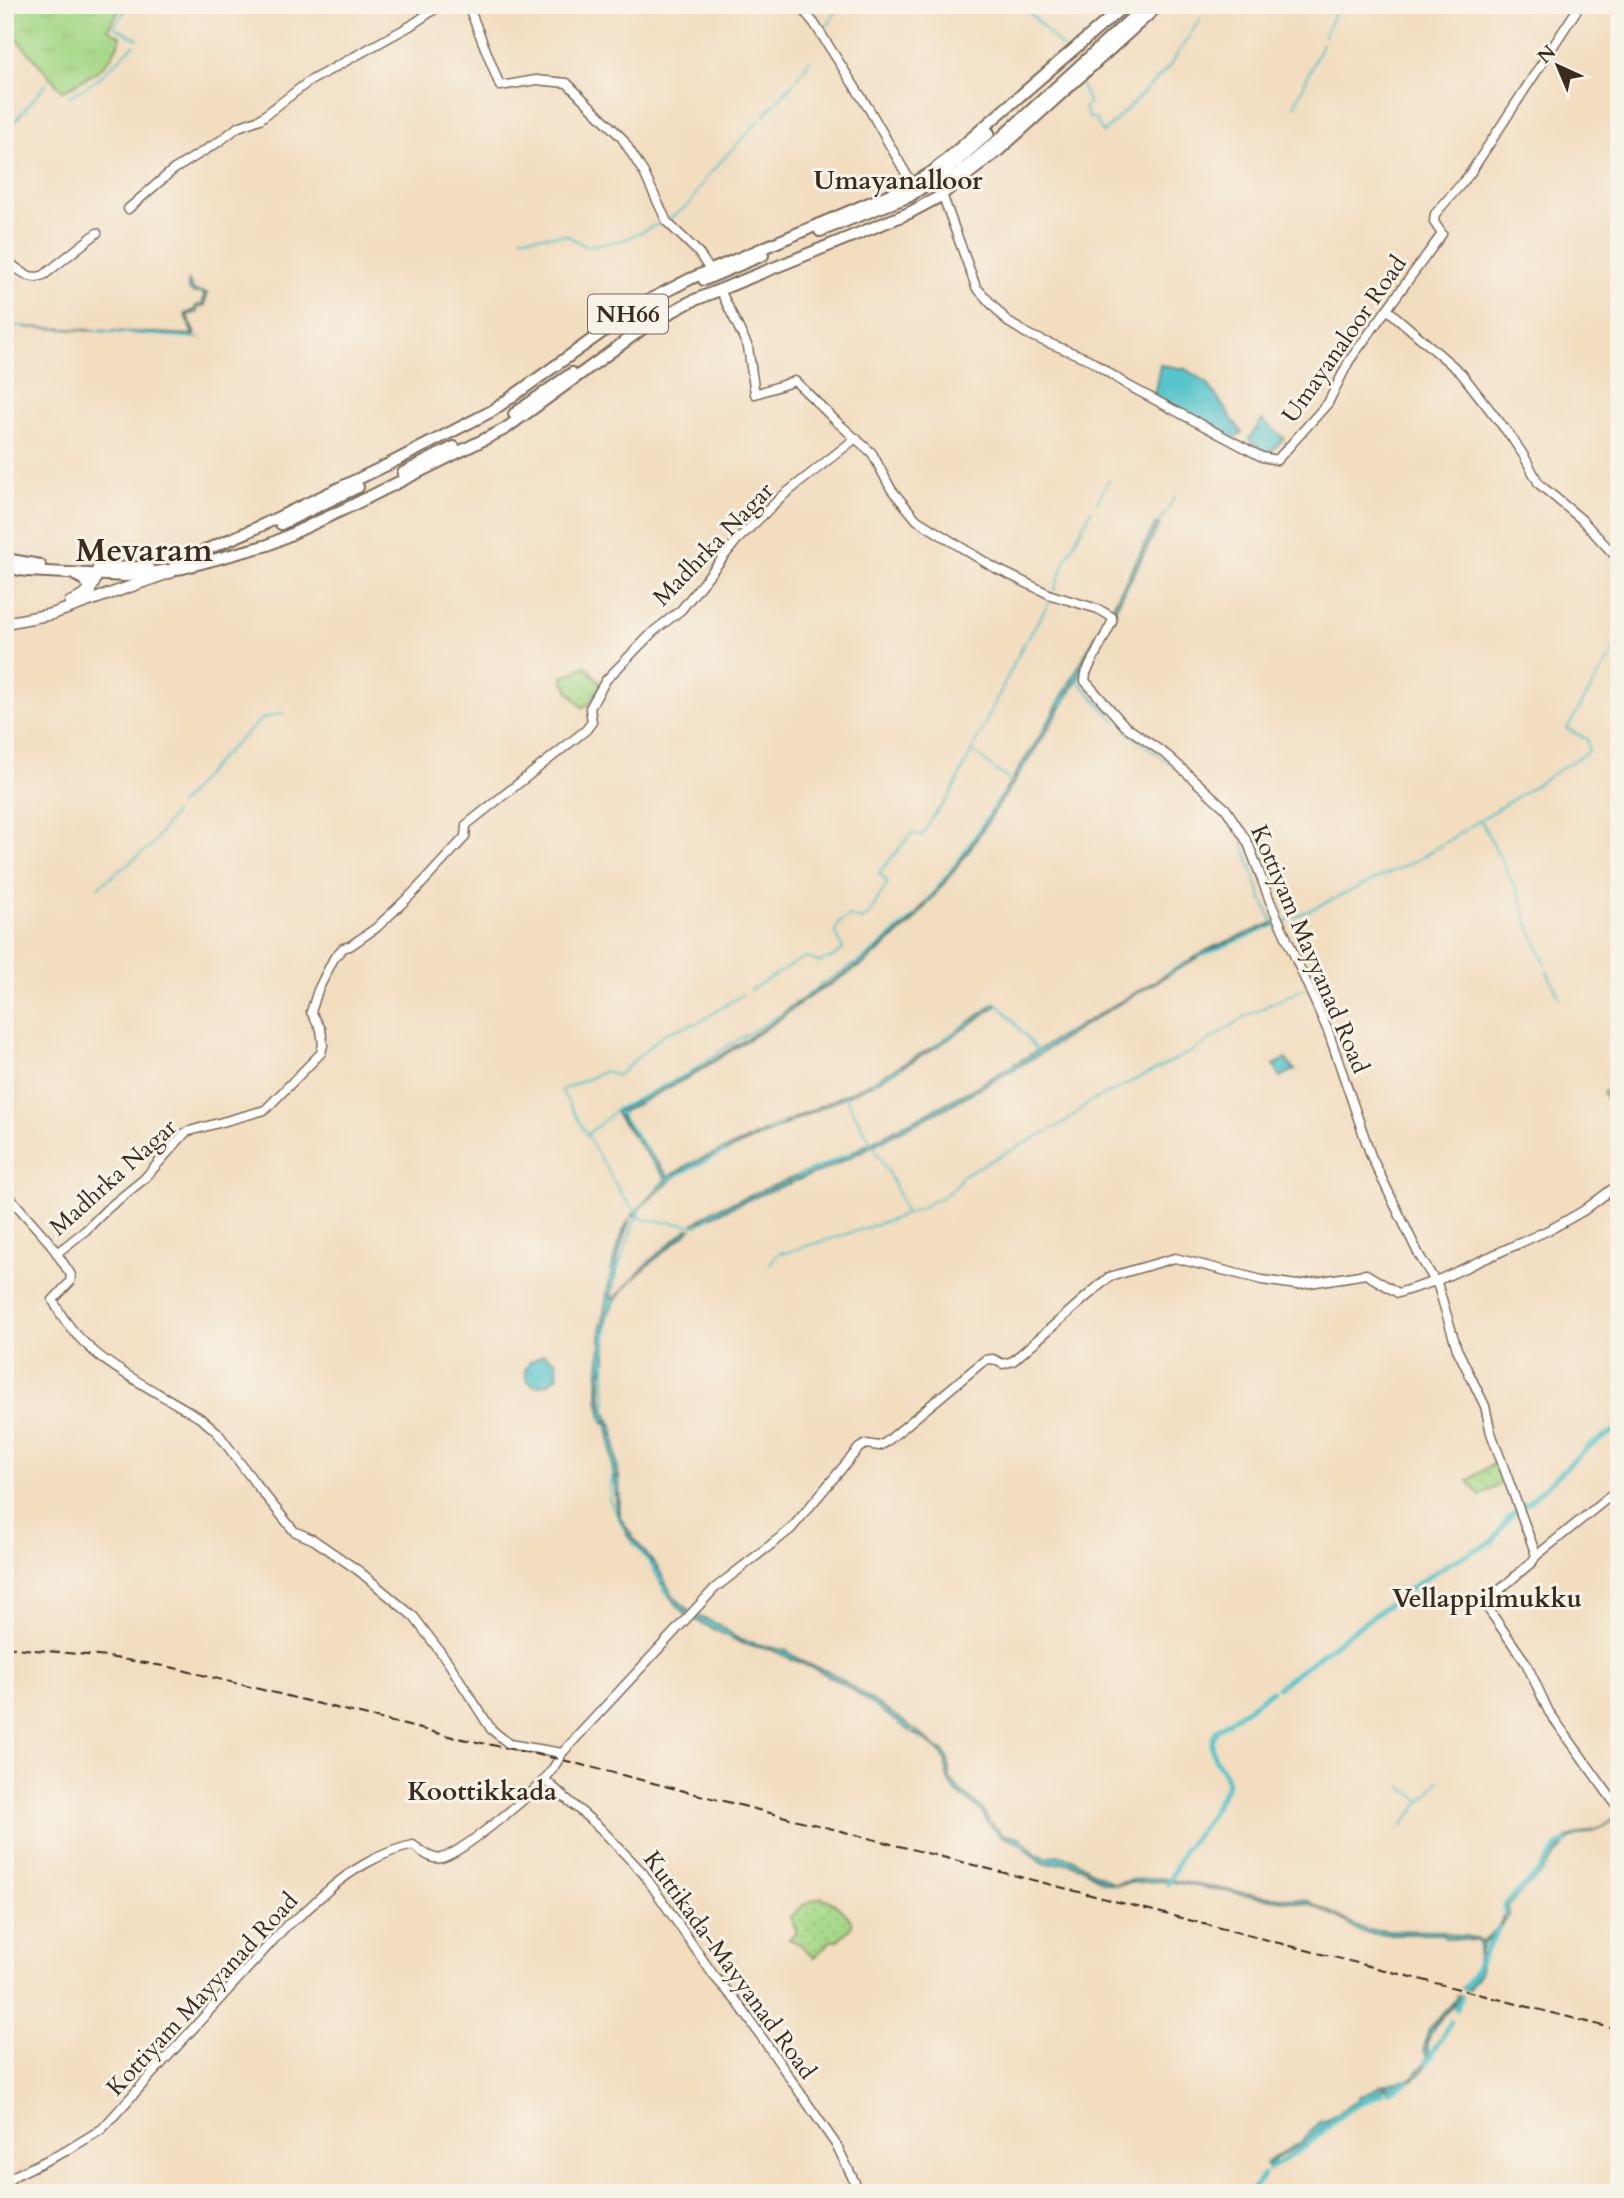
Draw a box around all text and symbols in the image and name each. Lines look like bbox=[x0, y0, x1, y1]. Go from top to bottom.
north arrow bbox=[1522, 32, 1592, 102]
text: N bbox=[1532, 39, 1562, 70]
district label: Umayanalloor bbox=[813, 163, 983, 198]
street label: Umayanaloor Road bbox=[1274, 249, 1415, 430]
road number: NH66 bbox=[588, 294, 668, 334]
street label: Madhrka Nagar bbox=[646, 475, 781, 614]
district label: Mevaram bbox=[75, 529, 213, 573]
street label: Kottiyam Mayyanad Road bbox=[1242, 820, 1377, 1079]
street label: Madhrka Nagar bbox=[43, 1111, 184, 1243]
district label: Vellappilmukku bbox=[1392, 1581, 1582, 1616]
district label: Koottikkada bbox=[407, 1774, 557, 1809]
street label: Kuttikada-Mayyanad Road bbox=[636, 1844, 824, 2086]
street label: Kottiyam Mayyanad Road bbox=[99, 1885, 306, 2103]

